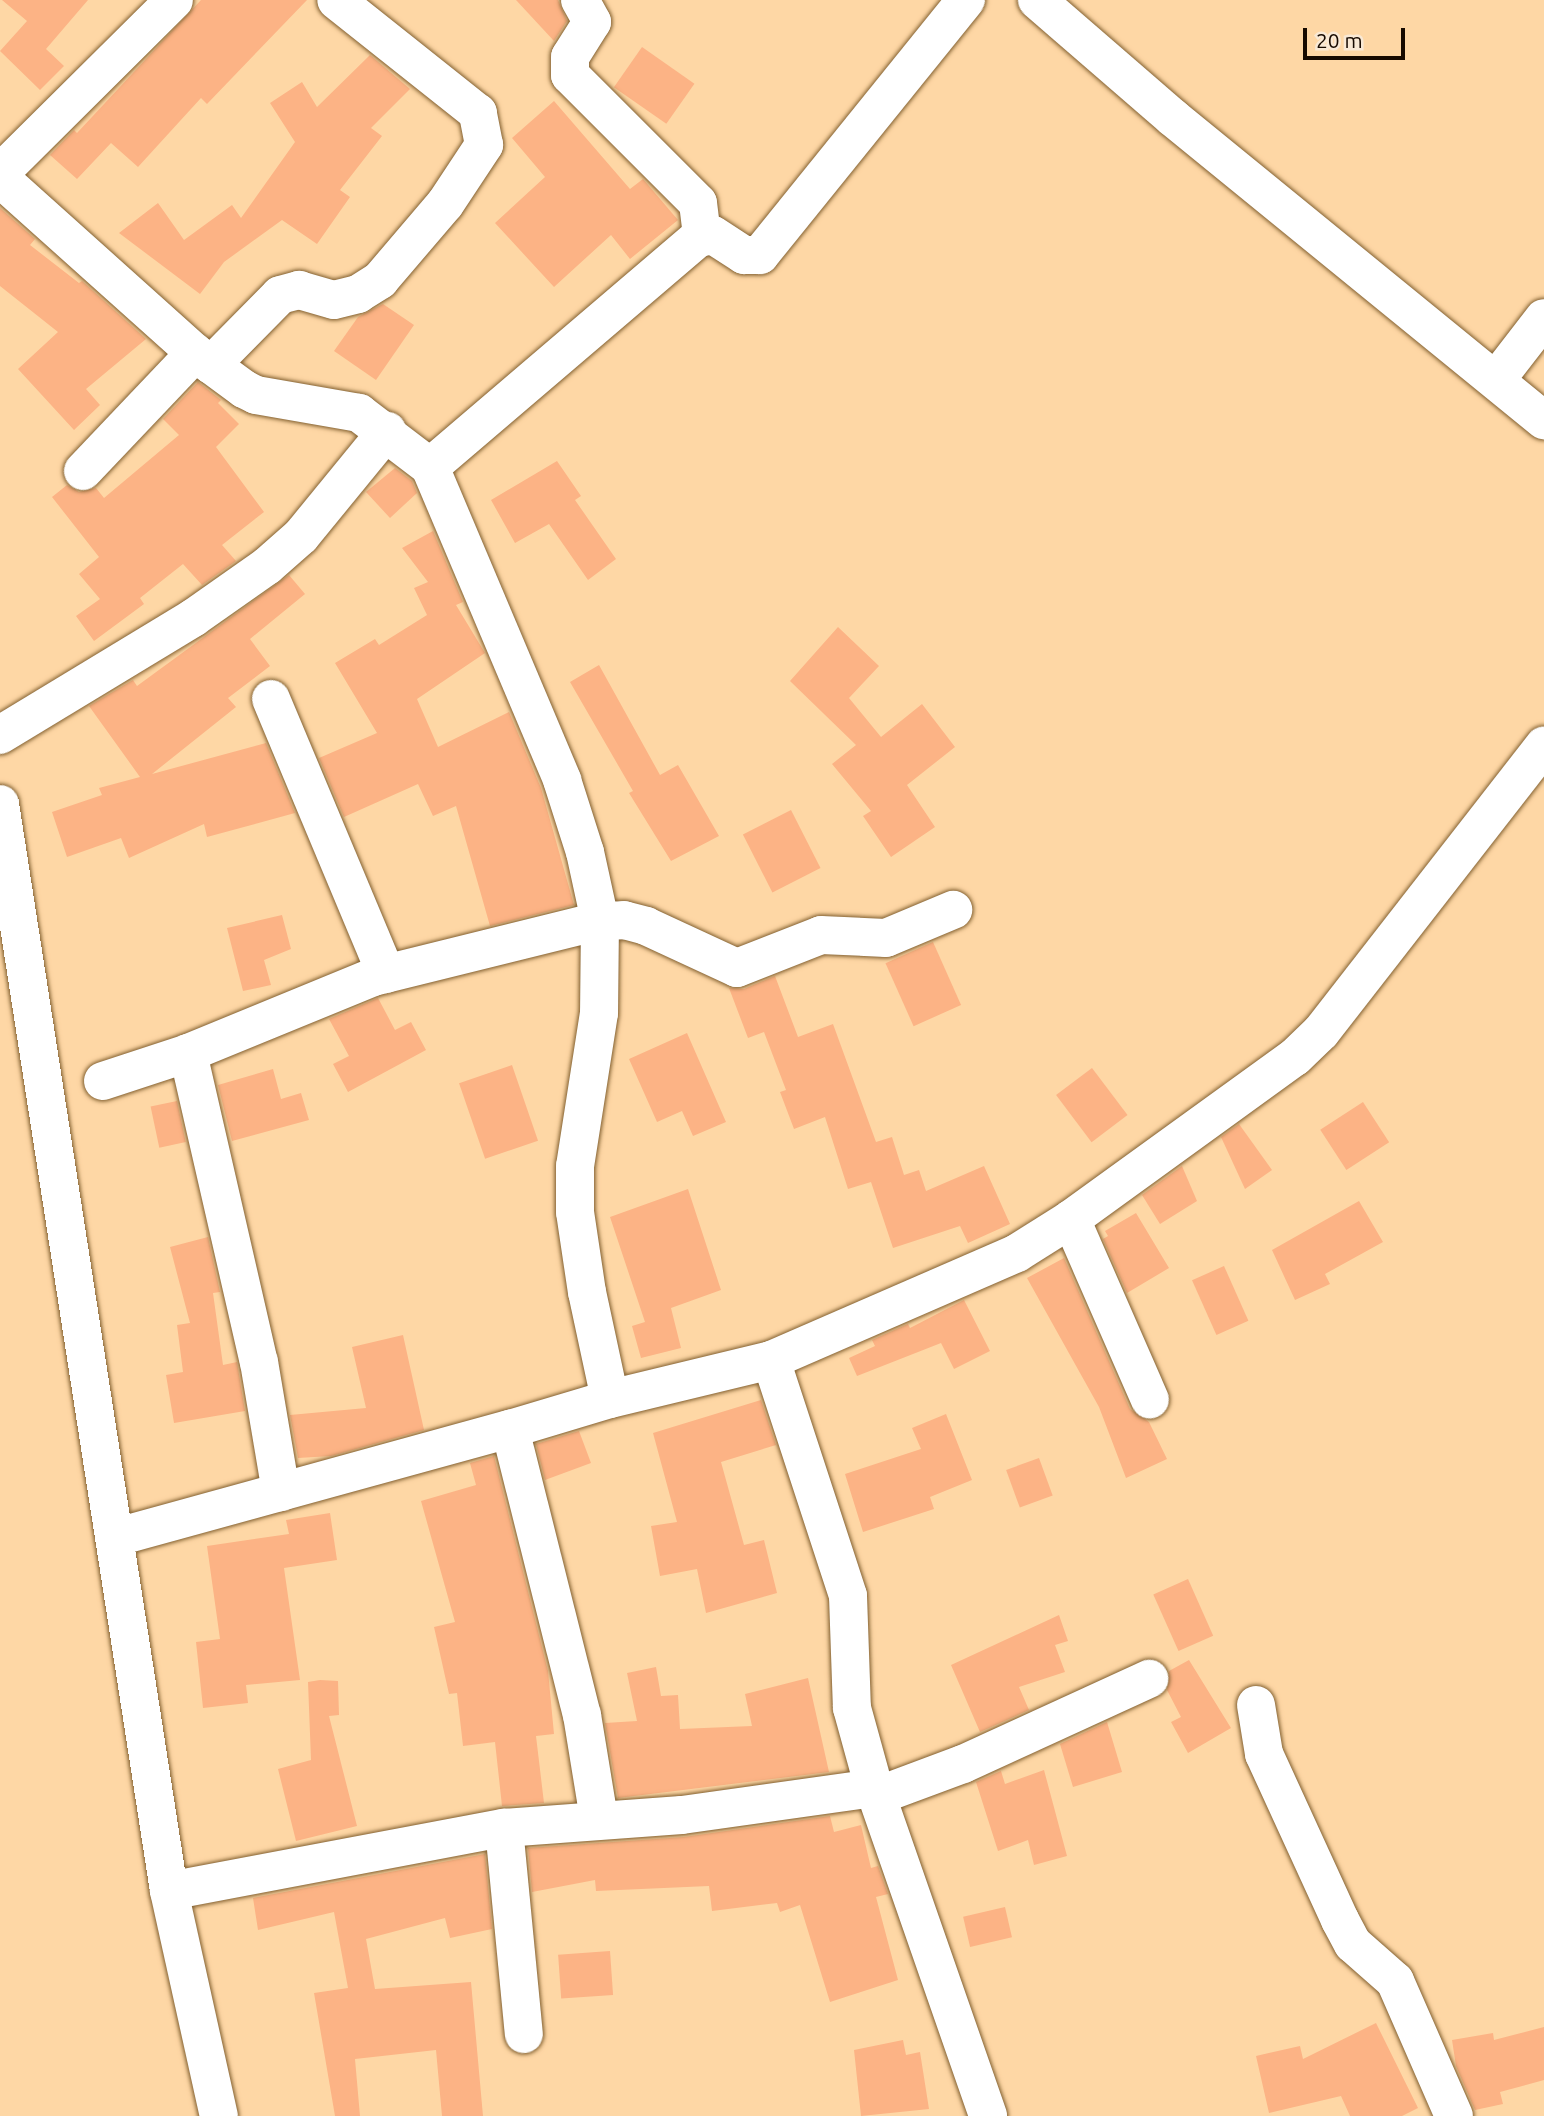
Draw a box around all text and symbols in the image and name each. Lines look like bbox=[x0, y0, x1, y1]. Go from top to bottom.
scale bar bbox=[1306, 14, 1408, 58]
text: 20 m bbox=[1316, 28, 1363, 52]

